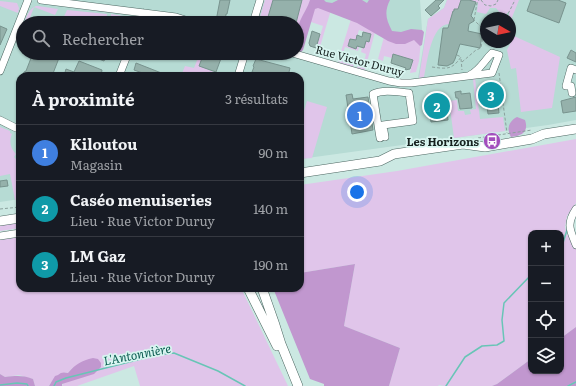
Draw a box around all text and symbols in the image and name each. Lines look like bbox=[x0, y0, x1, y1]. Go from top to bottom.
north arrow bbox=[480, 12, 516, 48]
search box bbox=[16, 16, 304, 60]
icon: search bbox=[30, 27, 52, 49]
text: Rechercher bbox=[62, 27, 144, 50]
street label: Rue Victor Duruy bbox=[314, 40, 407, 80]
pin: 3 bbox=[478, 80, 504, 110]
text: À proximité bbox=[32, 86, 135, 111]
text: 3 résultats bbox=[225, 89, 288, 108]
pin: 2 bbox=[424, 91, 450, 121]
pin: 1 bbox=[347, 100, 373, 130]
bus stop icon: Les Horizons bbox=[482, 131, 502, 151]
text: Kiloutou bbox=[70, 132, 137, 155]
place label: Les Horizons bbox=[406, 133, 479, 149]
text: 1 bbox=[42, 143, 48, 162]
text: 90 m bbox=[258, 143, 288, 162]
text: Magasin bbox=[70, 155, 123, 174]
your location bbox=[347, 182, 367, 202]
text: Caséo menuiseries bbox=[70, 188, 212, 211]
text: 2 bbox=[42, 199, 48, 218]
text: 140 m bbox=[253, 199, 288, 218]
text: Lieu · Rue Victor Duruy bbox=[70, 211, 215, 230]
map controls bbox=[528, 230, 564, 374]
button: + bbox=[528, 230, 564, 266]
text: LM Gaz bbox=[70, 244, 126, 267]
text: 3 bbox=[41, 255, 49, 274]
text: 190 m bbox=[253, 255, 288, 274]
button: − bbox=[528, 266, 564, 302]
text: Lieu · Rue Victor Duruy bbox=[70, 267, 215, 286]
button: locate bbox=[528, 302, 564, 338]
button: layers bbox=[528, 338, 564, 374]
water label: L'Antonnière bbox=[102, 339, 173, 369]

